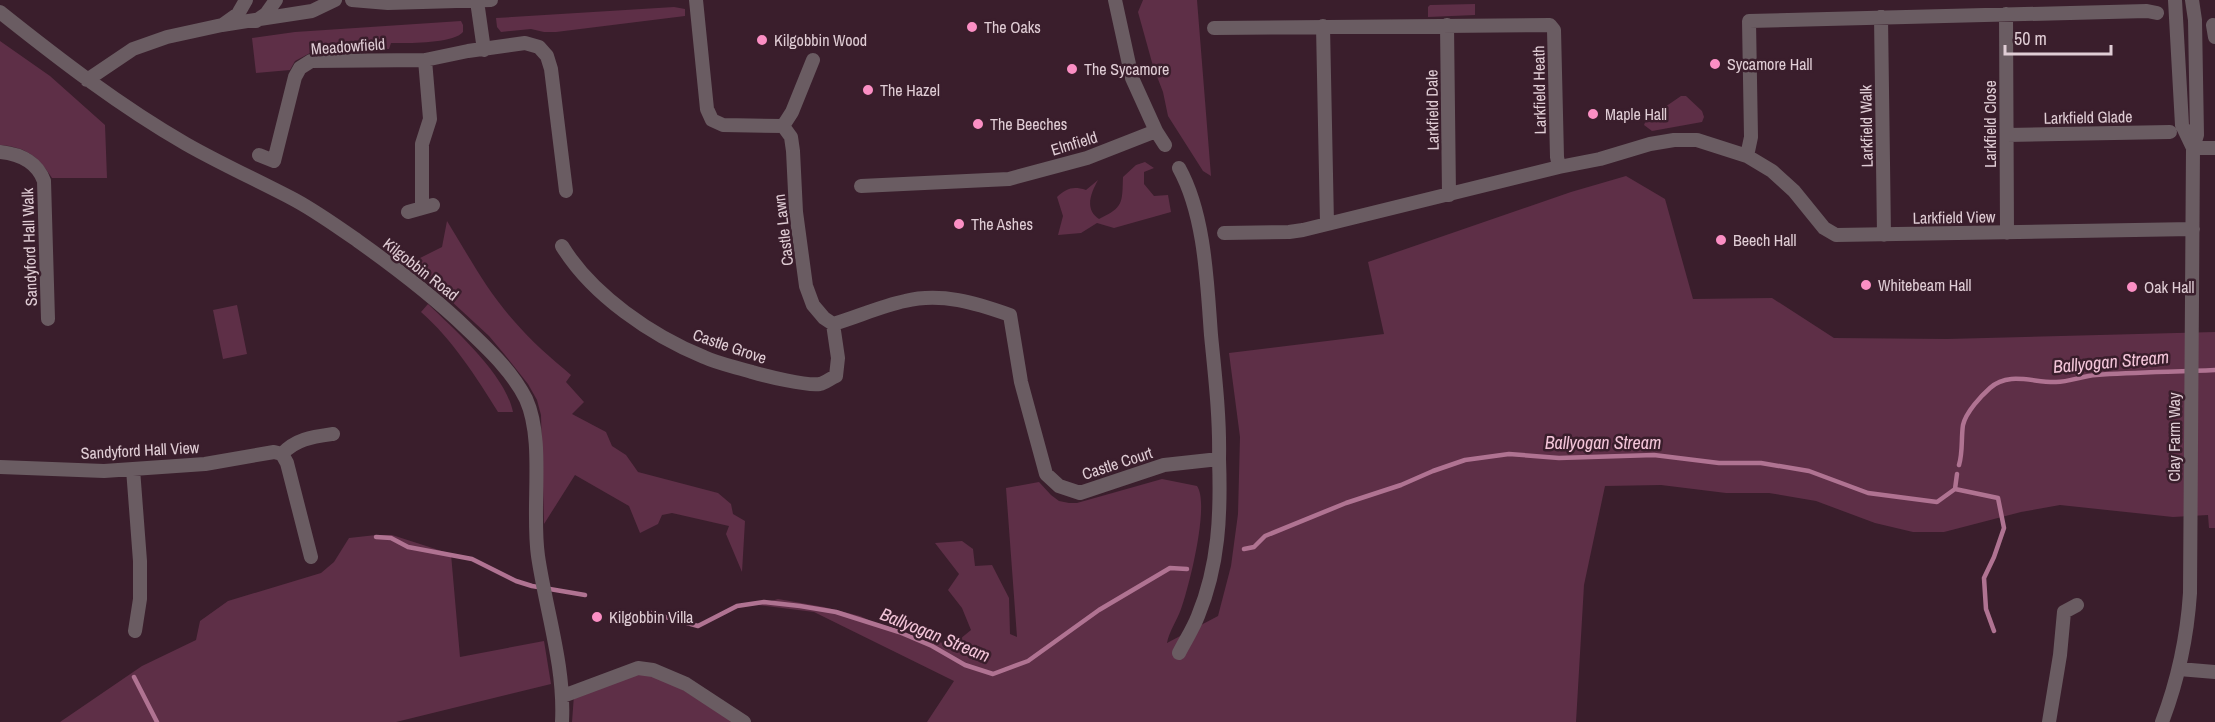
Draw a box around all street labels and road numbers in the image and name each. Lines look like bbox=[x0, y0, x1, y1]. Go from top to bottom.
street label: Meadowfield bbox=[310, 32, 386, 60]
street label: Larkfield Heath bbox=[1527, 45, 1551, 135]
street label: Larkfield Dale bbox=[1420, 69, 1444, 151]
street label: Larkfield Close bbox=[1979, 80, 2001, 168]
street label: Larkfield Walk bbox=[1854, 84, 1878, 168]
street label: Larkfield Glade bbox=[2043, 105, 2133, 129]
street label: Elmfield bbox=[1048, 126, 1100, 160]
street label: Sandyford Hall Walk bbox=[16, 187, 42, 307]
street label: Castle Lawn bbox=[768, 193, 798, 267]
street label: Larkfield View bbox=[1912, 205, 1996, 229]
street label: Kilgobbin Road bbox=[379, 232, 463, 306]
street label: Castle Grove bbox=[690, 323, 770, 369]
street label: Clay Farm Way bbox=[2163, 392, 2185, 482]
street label: Sandyford Hall View bbox=[80, 436, 200, 464]
street label: Castle Court bbox=[1079, 441, 1155, 485]

